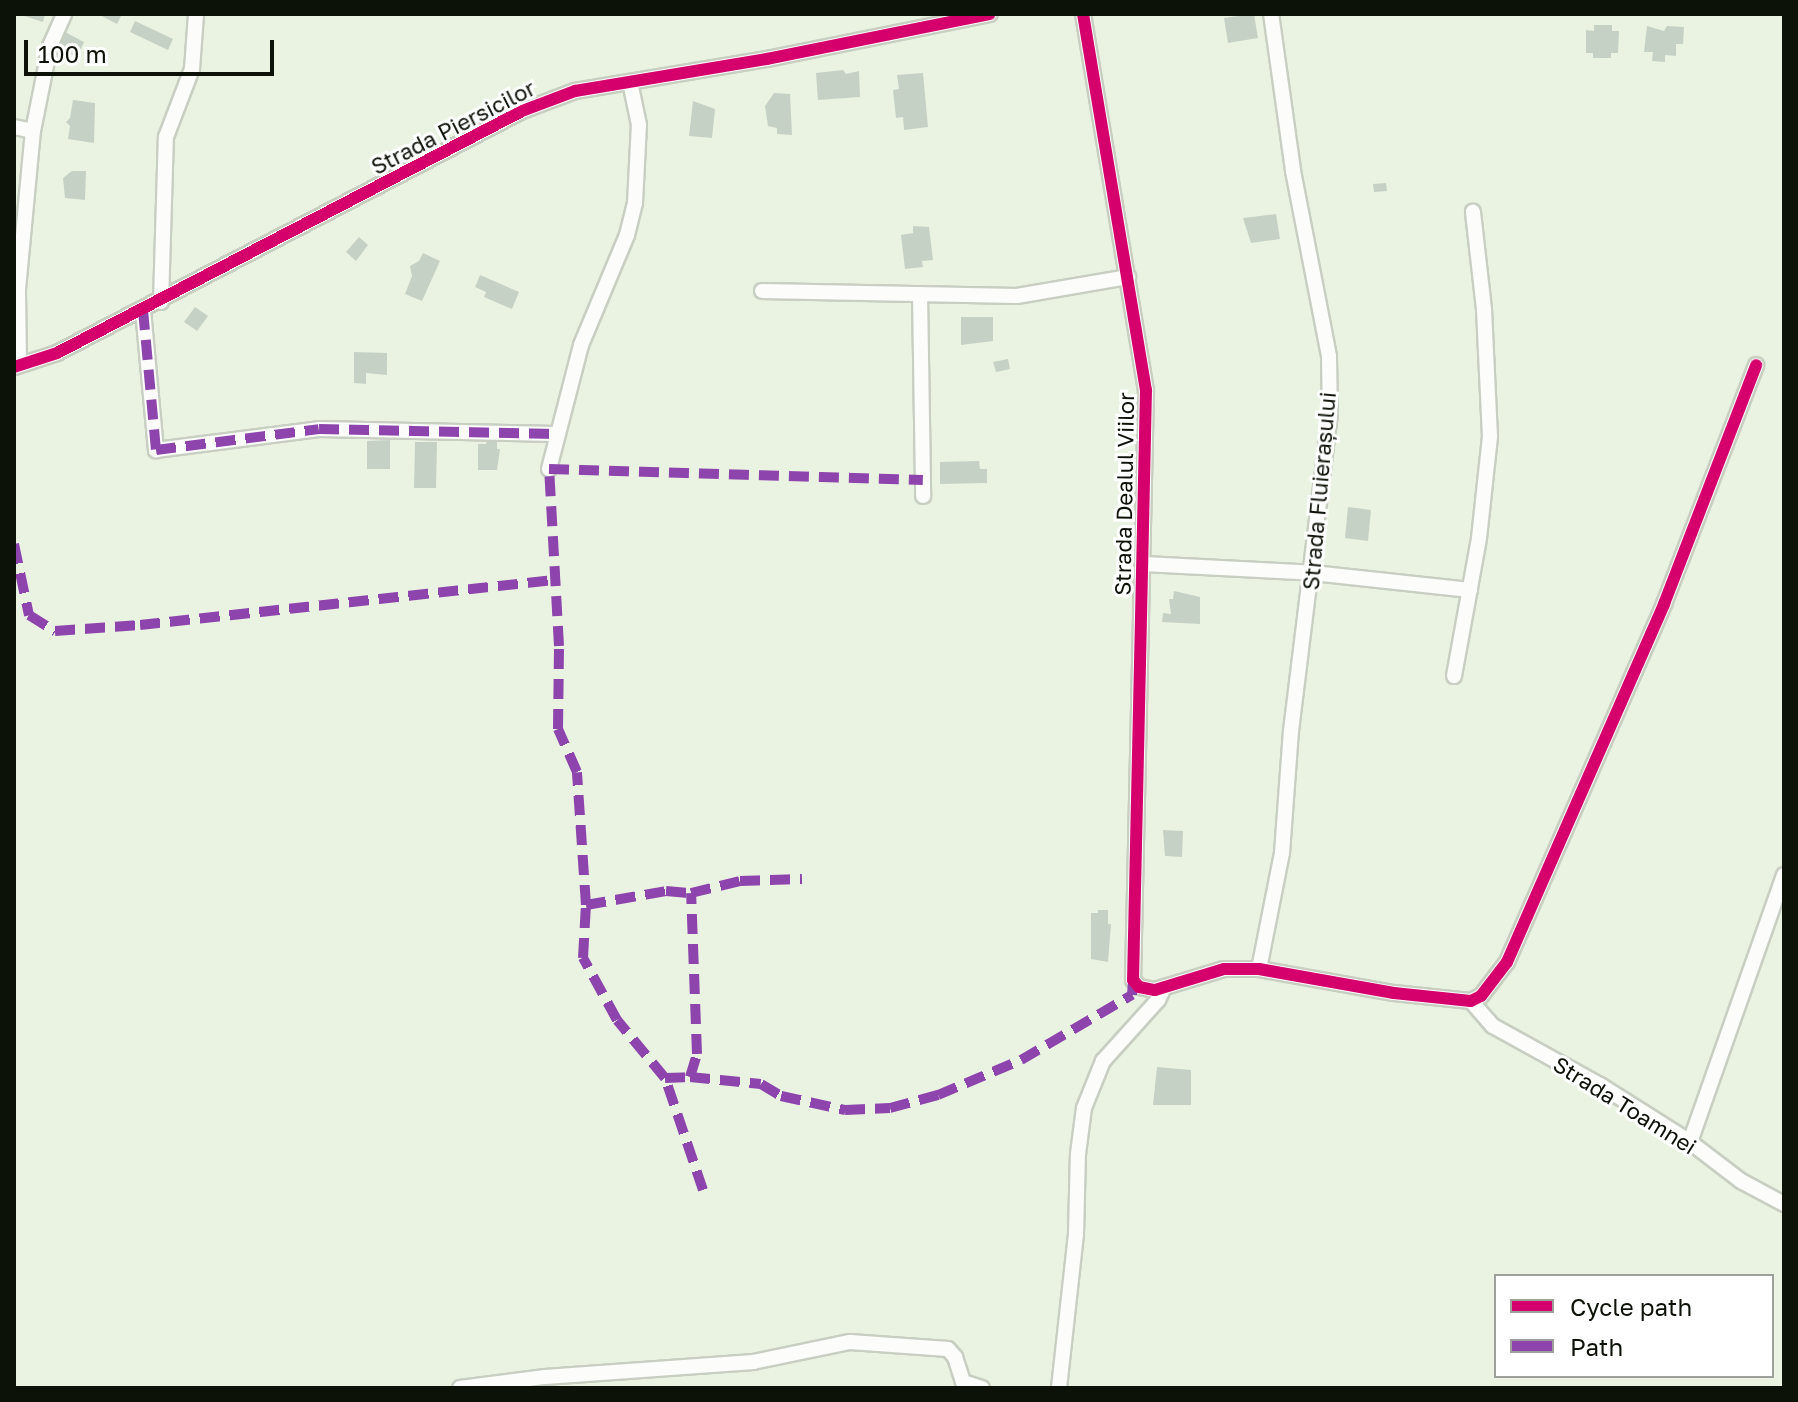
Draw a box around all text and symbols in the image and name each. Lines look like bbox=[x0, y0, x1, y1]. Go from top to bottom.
scale bar bbox=[28, 24, 278, 74]
text: 100 m bbox=[38, 39, 107, 68]
street label: Strada Piersicilor bbox=[367, 74, 539, 180]
street label: Strada Fluierașului bbox=[1297, 391, 1341, 591]
street label: Strada Dealul Viilor bbox=[1109, 392, 1139, 596]
street label: Strada Toamnei bbox=[1549, 1050, 1701, 1160]
legend bbox=[1494, 1274, 1774, 1378]
text: Cycle path bbox=[1570, 1292, 1692, 1321]
text: Path bbox=[1570, 1332, 1623, 1361]

